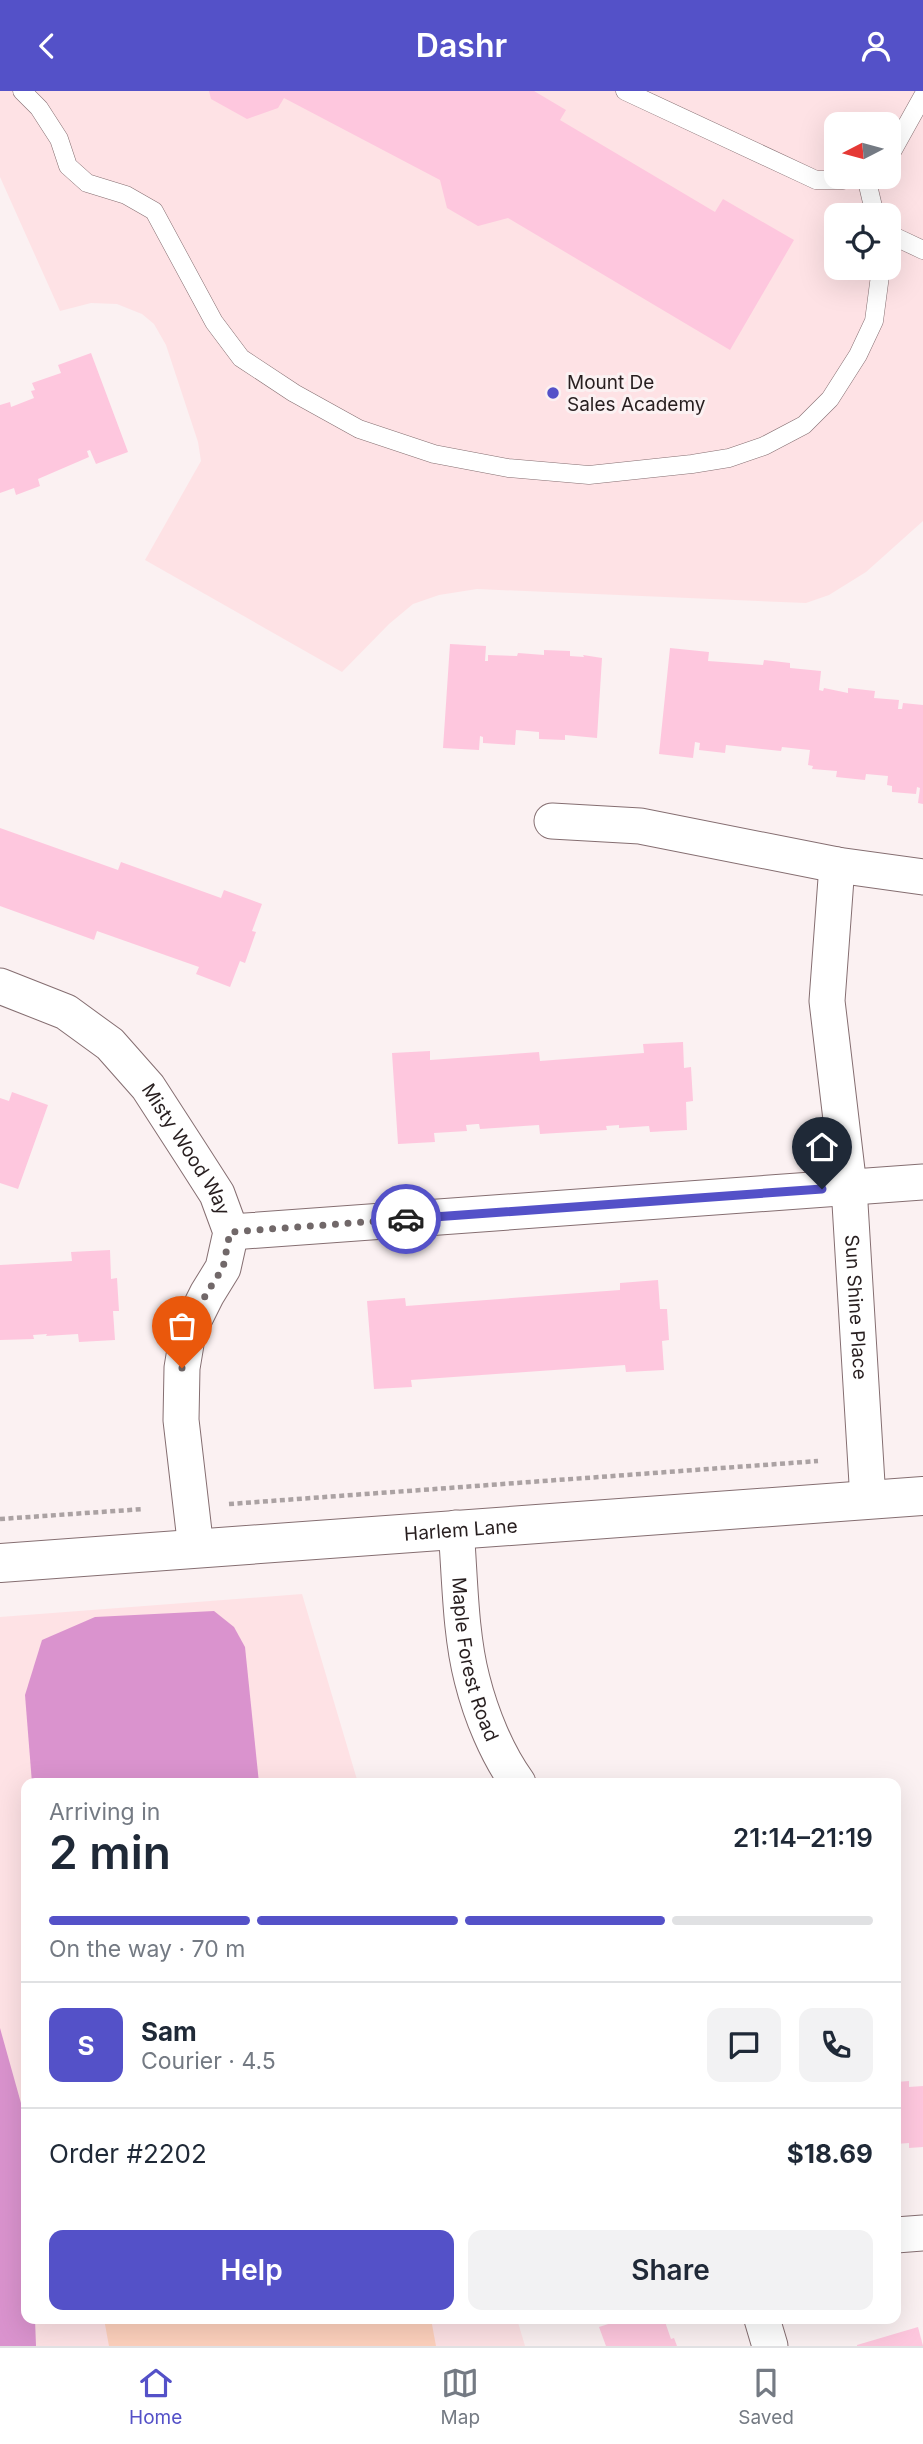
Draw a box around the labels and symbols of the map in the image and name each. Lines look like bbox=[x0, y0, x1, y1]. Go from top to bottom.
north arrow bbox=[824, 112, 901, 189]
place label: Mount De Sales Academy bbox=[567, 371, 706, 416]
marker: Mount De Sales Academy bbox=[545, 385, 561, 401]
street label: Misty Wood Way bbox=[137, 1079, 235, 1218]
pin bbox=[792, 1117, 852, 1189]
courier bbox=[371, 1184, 441, 1254]
street label: Sun Shine Place bbox=[840, 1234, 872, 1380]
pin bbox=[152, 1296, 212, 1368]
street label: Harlem Lane bbox=[403, 1514, 518, 1545]
street label: Maple Forest Road bbox=[448, 1576, 504, 1745]

